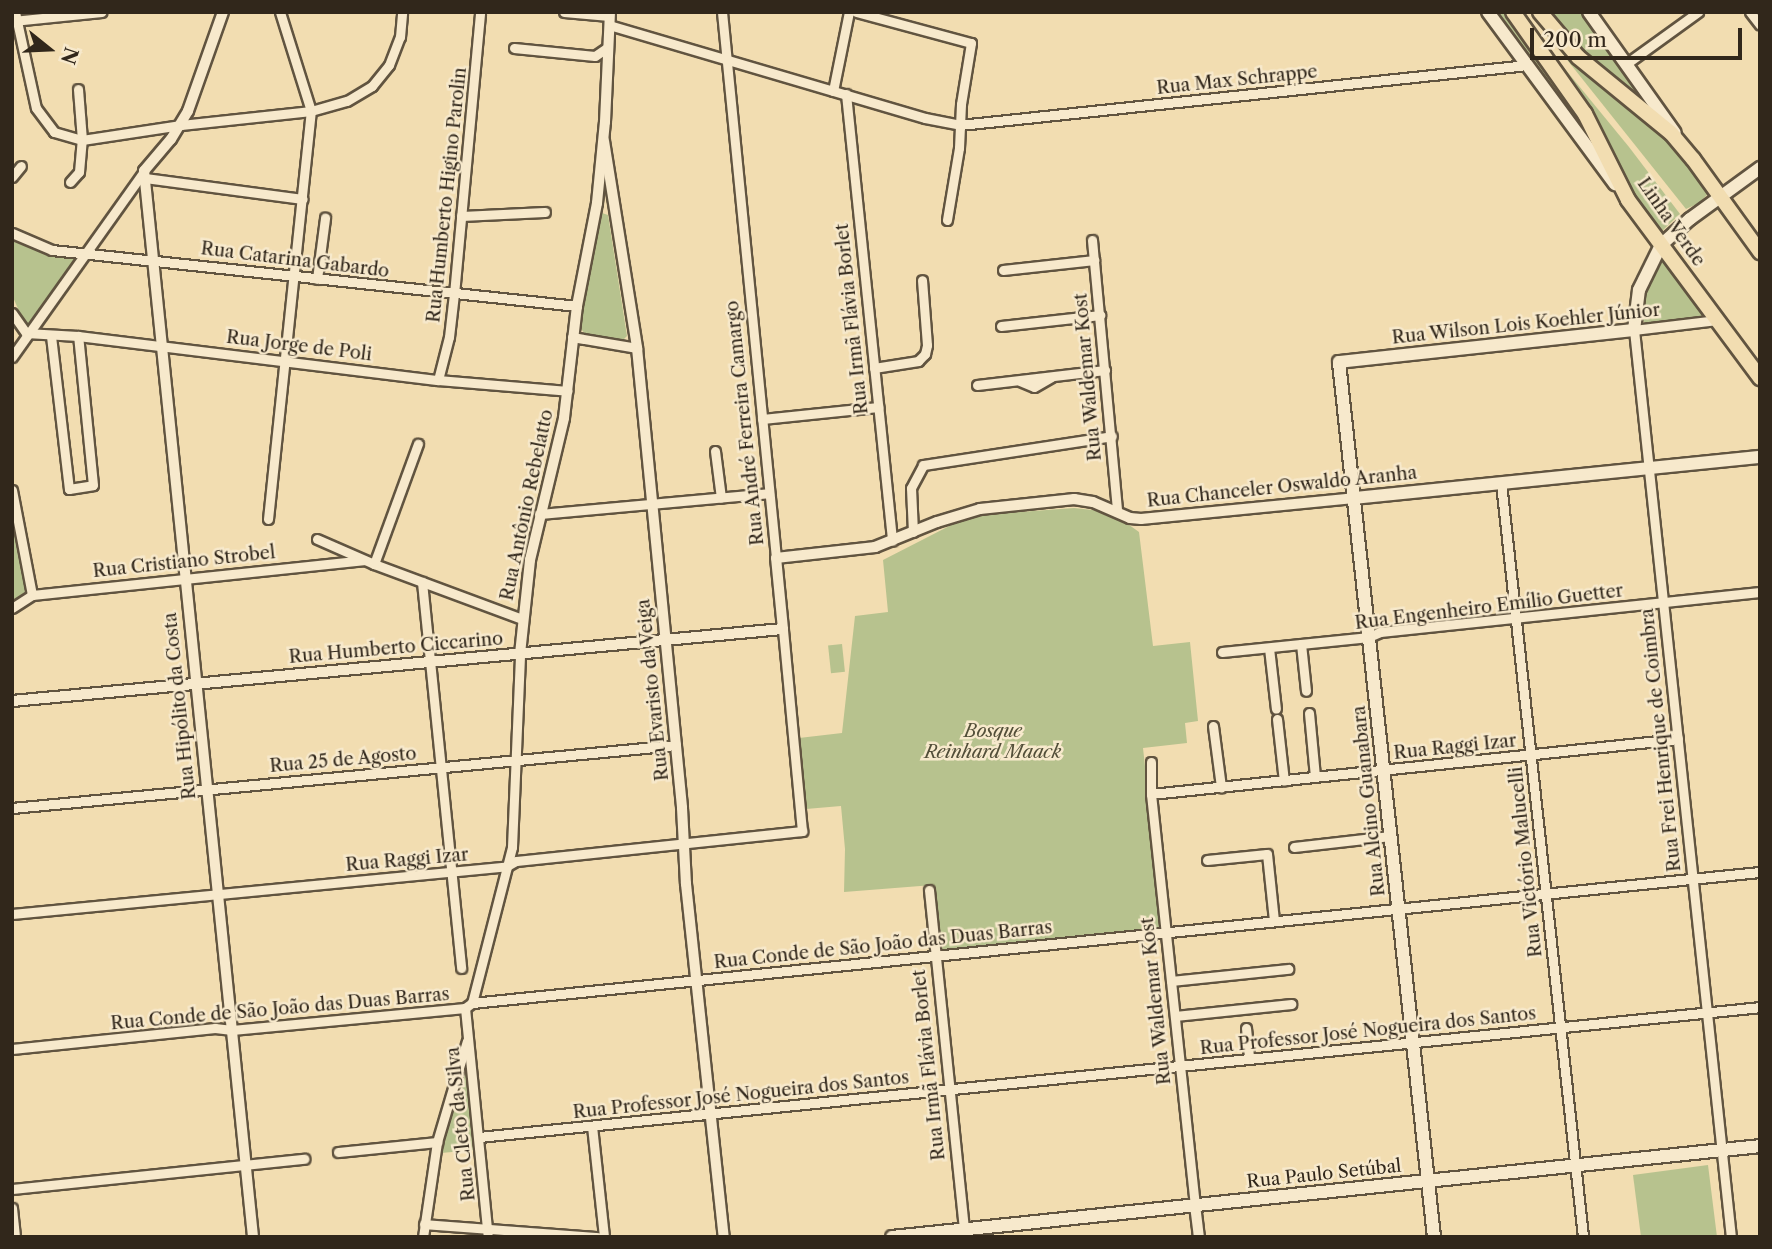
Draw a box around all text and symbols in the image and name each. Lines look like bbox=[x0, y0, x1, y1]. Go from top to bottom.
north arrow bbox=[14, 14, 84, 84]
scale bar bbox=[1534, 14, 1746, 58]
text: 200 m bbox=[1543, 27, 1607, 52]
text: N bbox=[56, 44, 83, 67]
street label: Rua Max Schrappe bbox=[1155, 61, 1319, 99]
street label: Rua Humberto Higino Parolin bbox=[423, 66, 471, 324]
street label: Linha Verde bbox=[1632, 173, 1710, 271]
street label: Rua Irmã Flávia Borlet bbox=[831, 222, 873, 416]
street label: Rua Catarina Gabardo bbox=[199, 238, 391, 282]
street label: Rua Waldemar Kost bbox=[1070, 292, 1106, 462]
street label: Rua André Ferreira Camargo bbox=[721, 299, 769, 547]
street label: Rua Wilson Lois Koehler Júnior bbox=[1390, 299, 1662, 349]
street label: Rua Jorge de Poli bbox=[225, 326, 373, 366]
street label: Rua Antônio Rebelatto bbox=[496, 407, 558, 603]
street label: Rua Chanceler Oswaldo Aranha bbox=[1145, 462, 1419, 512]
street label: Rua Cristiano Strobel bbox=[92, 542, 276, 582]
street label: Rua Engenheiro Emílio Guetter bbox=[1354, 580, 1624, 634]
street label: Rua Evaristo da Veiga bbox=[633, 598, 673, 782]
street label: Rua Frei Henrique de Coimbra bbox=[1636, 607, 1686, 873]
street label: Rua Hipólito da Costa bbox=[159, 611, 201, 801]
street label: Rua Humberto Ciccarino bbox=[288, 628, 504, 668]
street label: Rua Alcino Guanabara bbox=[1348, 704, 1390, 898]
park label: Bosque Reinhard Maack bbox=[925, 721, 1061, 764]
street label: Rua Raggi Izar bbox=[1392, 730, 1518, 764]
street label: Rua 25 de Agosto bbox=[268, 743, 418, 777]
street label: Rua Victório Malucelli bbox=[1505, 765, 1547, 959]
street label: Rua Raggi Izar bbox=[345, 844, 469, 876]
street label: Rua Conde de São João das Duas Barras bbox=[713, 916, 1053, 974]
street label: Rua Waldemar Kost bbox=[1136, 916, 1176, 1086]
street label: Rua Irmã Flávia Borlet bbox=[908, 968, 950, 1162]
street label: Rua Conde de São João das Duas Barras bbox=[110, 983, 450, 1035]
street label: Rua Professor José Nogueira dos Santos bbox=[1198, 1003, 1538, 1059]
street label: Rua Cleto da Silva bbox=[442, 1046, 480, 1202]
street label: Rua Professor José Nogueira dos Santos bbox=[571, 1067, 911, 1123]
street label: Rua Paulo Setúbal bbox=[1245, 1155, 1403, 1193]

